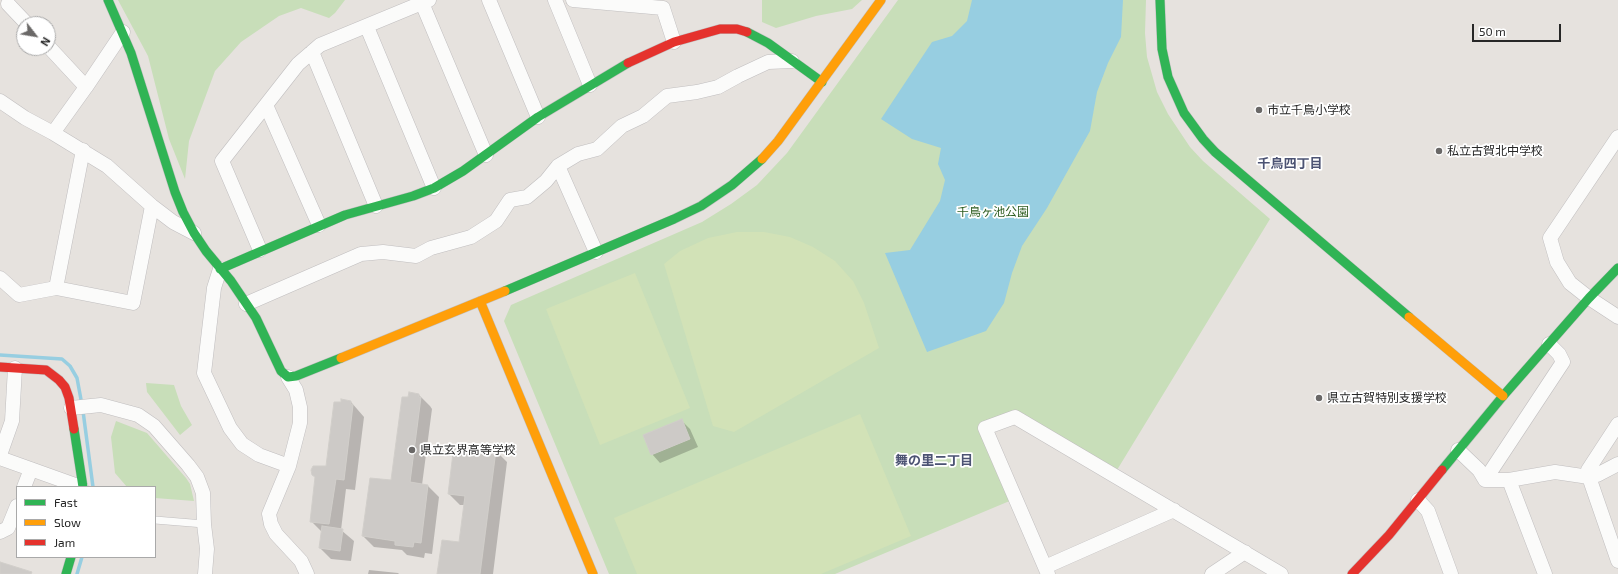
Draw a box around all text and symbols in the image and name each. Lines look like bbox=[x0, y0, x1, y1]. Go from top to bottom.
north arrow bbox=[16, 16, 56, 56]
scale bar bbox=[1474, 16, 1563, 42]
text: 50 m bbox=[1479, 24, 1506, 38]
text: N bbox=[38, 35, 53, 49]
place label: 市立千鳥小学校 bbox=[1267, 103, 1351, 117]
marker: 市立千鳥小学校 bbox=[1254, 105, 1264, 115]
place label: 私立古賀北中学校 bbox=[1447, 144, 1543, 158]
marker: 私立古賀北中学校 bbox=[1434, 146, 1444, 156]
district label: 千鳥四丁目 bbox=[1258, 156, 1322, 172]
park label: 千鳥ヶ池公園 bbox=[957, 205, 1029, 219]
place label: 県立古賀特別支援学校 bbox=[1327, 391, 1447, 405]
marker: 県立古賀特別支援学校 bbox=[1314, 393, 1324, 403]
place label: 県立玄界高等学校 bbox=[420, 443, 516, 457]
marker: 県立玄界高等学校 bbox=[407, 445, 417, 455]
district label: 舞の里二丁目 bbox=[895, 453, 973, 469]
legend bbox=[16, 486, 156, 558]
text: Fast bbox=[54, 495, 77, 509]
text: Slow bbox=[54, 515, 81, 529]
text: Jam bbox=[54, 535, 75, 549]

